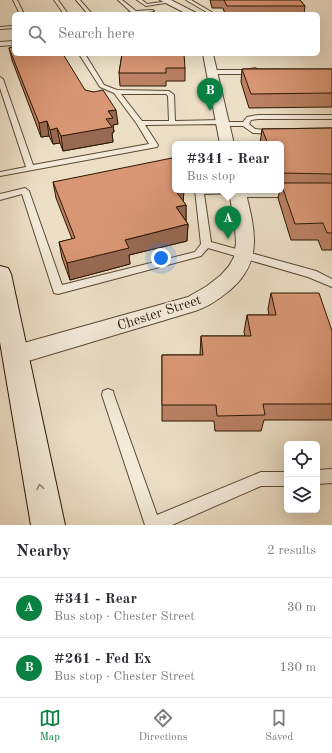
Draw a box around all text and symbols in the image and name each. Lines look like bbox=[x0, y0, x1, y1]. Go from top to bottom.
search box bbox=[12, 12, 320, 56]
icon: search bbox=[26, 23, 48, 45]
text: Search here bbox=[58, 27, 135, 42]
pin: B bbox=[197, 78, 223, 111]
popup bbox=[172, 141, 284, 193]
text: #341 - Rear bbox=[187, 152, 269, 167]
text: Bus stop bbox=[187, 170, 235, 183]
pin: A bbox=[215, 206, 241, 239]
your location bbox=[151, 248, 171, 268]
street label: Chester Street bbox=[115, 293, 203, 333]
map controls bbox=[284, 441, 320, 513]
button: locate bbox=[284, 441, 320, 477]
button: layers bbox=[284, 477, 320, 513]
one-way arrow bbox=[37, 484, 45, 490]
text: Nearby bbox=[16, 543, 71, 560]
text: 2 results bbox=[267, 544, 316, 557]
text: #341 - Rear bbox=[54, 592, 137, 607]
text: A bbox=[24, 601, 34, 614]
text: 30 m bbox=[287, 601, 316, 614]
text: Bus stop · Chester Street bbox=[54, 610, 195, 623]
text: #261 - Fed Ex bbox=[54, 652, 152, 667]
text: B bbox=[24, 661, 34, 674]
text: 130 m bbox=[279, 661, 316, 674]
text: Bus stop · Chester Street bbox=[54, 670, 195, 683]
tab: Map bbox=[39, 707, 61, 745]
tab: Directions bbox=[139, 707, 187, 745]
tab: Saved bbox=[265, 707, 293, 745]

